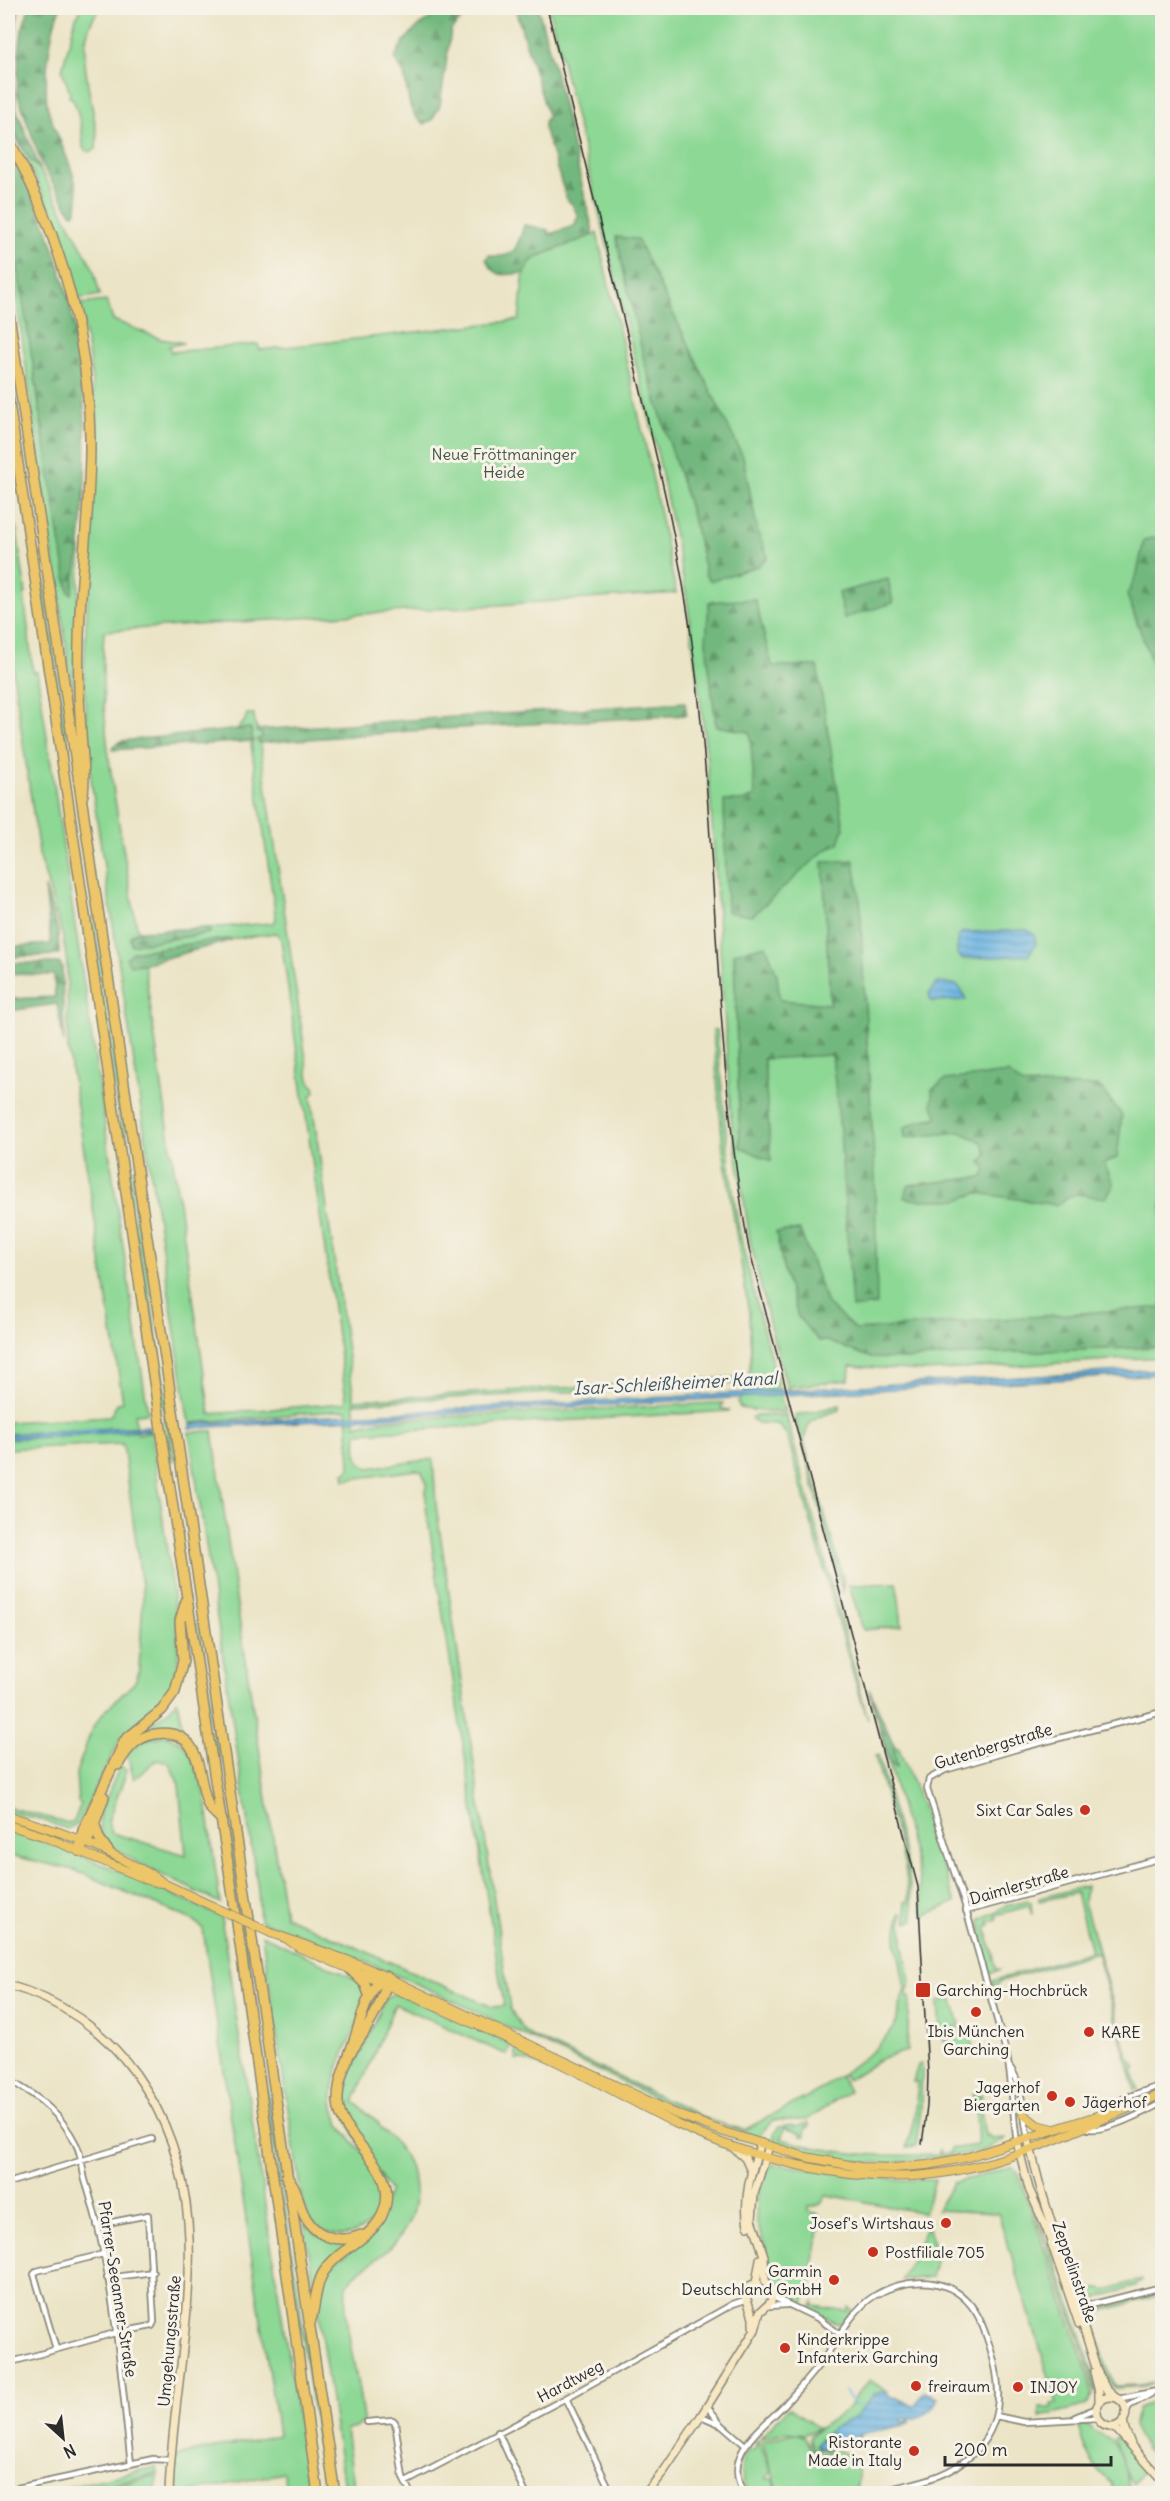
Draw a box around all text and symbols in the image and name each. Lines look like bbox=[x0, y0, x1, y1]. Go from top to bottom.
park label: Neue Fröttmaninger Heide bbox=[431, 444, 577, 482]
water label: Isar-Schleißheimer Kanal bbox=[572, 1366, 780, 1400]
street label: Gutenbergstraße bbox=[932, 1719, 1054, 1773]
place label: Sixt Car Sales bbox=[976, 1800, 1073, 1820]
marker: Sixt Car Sales bbox=[1078, 1803, 1092, 1817]
street label: Daimlerstraße bbox=[967, 1861, 1071, 1909]
place label: Garching-Hochbrück bbox=[936, 1980, 1088, 2000]
marker: Garching-Hochbrück bbox=[914, 1981, 932, 1999]
marker: Ibis München Garching bbox=[969, 2005, 983, 2019]
place label: Ibis München Garching bbox=[927, 2021, 1025, 2059]
place label: KARE bbox=[1101, 2022, 1141, 2042]
marker: KARE bbox=[1082, 2025, 1096, 2039]
place label: Jagerhof Biergarten bbox=[963, 2077, 1041, 2115]
marker: Jagerhof Biergarten bbox=[1045, 2089, 1059, 2103]
place label: Jägerhof bbox=[1082, 2092, 1147, 2112]
marker: Jägerhof bbox=[1063, 2095, 1077, 2109]
street label: Pfarrer-Seeanner-Straße bbox=[94, 2199, 142, 2379]
place label: Josef's Wirtshaus bbox=[809, 2213, 934, 2233]
marker: Josef's Wirtshaus bbox=[939, 2216, 953, 2230]
street label: Zeppelinstraße bbox=[1048, 2219, 1102, 2325]
place label: Postfiliale 705 bbox=[885, 2242, 985, 2262]
marker: Postfiliale 705 bbox=[866, 2245, 880, 2259]
place label: Garmin Deutschland GmbH bbox=[682, 2261, 822, 2299]
marker: Garmin Deutschland GmbH bbox=[827, 2273, 841, 2287]
street label: Umgehungsstraße bbox=[153, 2274, 185, 2408]
place label: Kinderkrippe Infanterix Garching bbox=[797, 2329, 938, 2367]
marker: Kinderkrippe Infanterix Garching bbox=[778, 2341, 792, 2355]
street label: Hardtweg bbox=[534, 2355, 606, 2407]
place label: freiraum bbox=[928, 2376, 990, 2396]
place label: INJOY bbox=[1030, 2377, 1077, 2397]
marker: freiraum bbox=[909, 2379, 923, 2393]
marker: INJOY bbox=[1011, 2380, 1025, 2394]
north arrow bbox=[33, 2408, 93, 2468]
scale bar bbox=[945, 2429, 1112, 2467]
place label: Ristorante Made in Italy bbox=[808, 2432, 902, 2470]
text: 200 m bbox=[954, 2438, 1008, 2461]
text: N bbox=[60, 2440, 79, 2463]
marker: Ristorante Made in Italy bbox=[907, 2444, 921, 2458]

